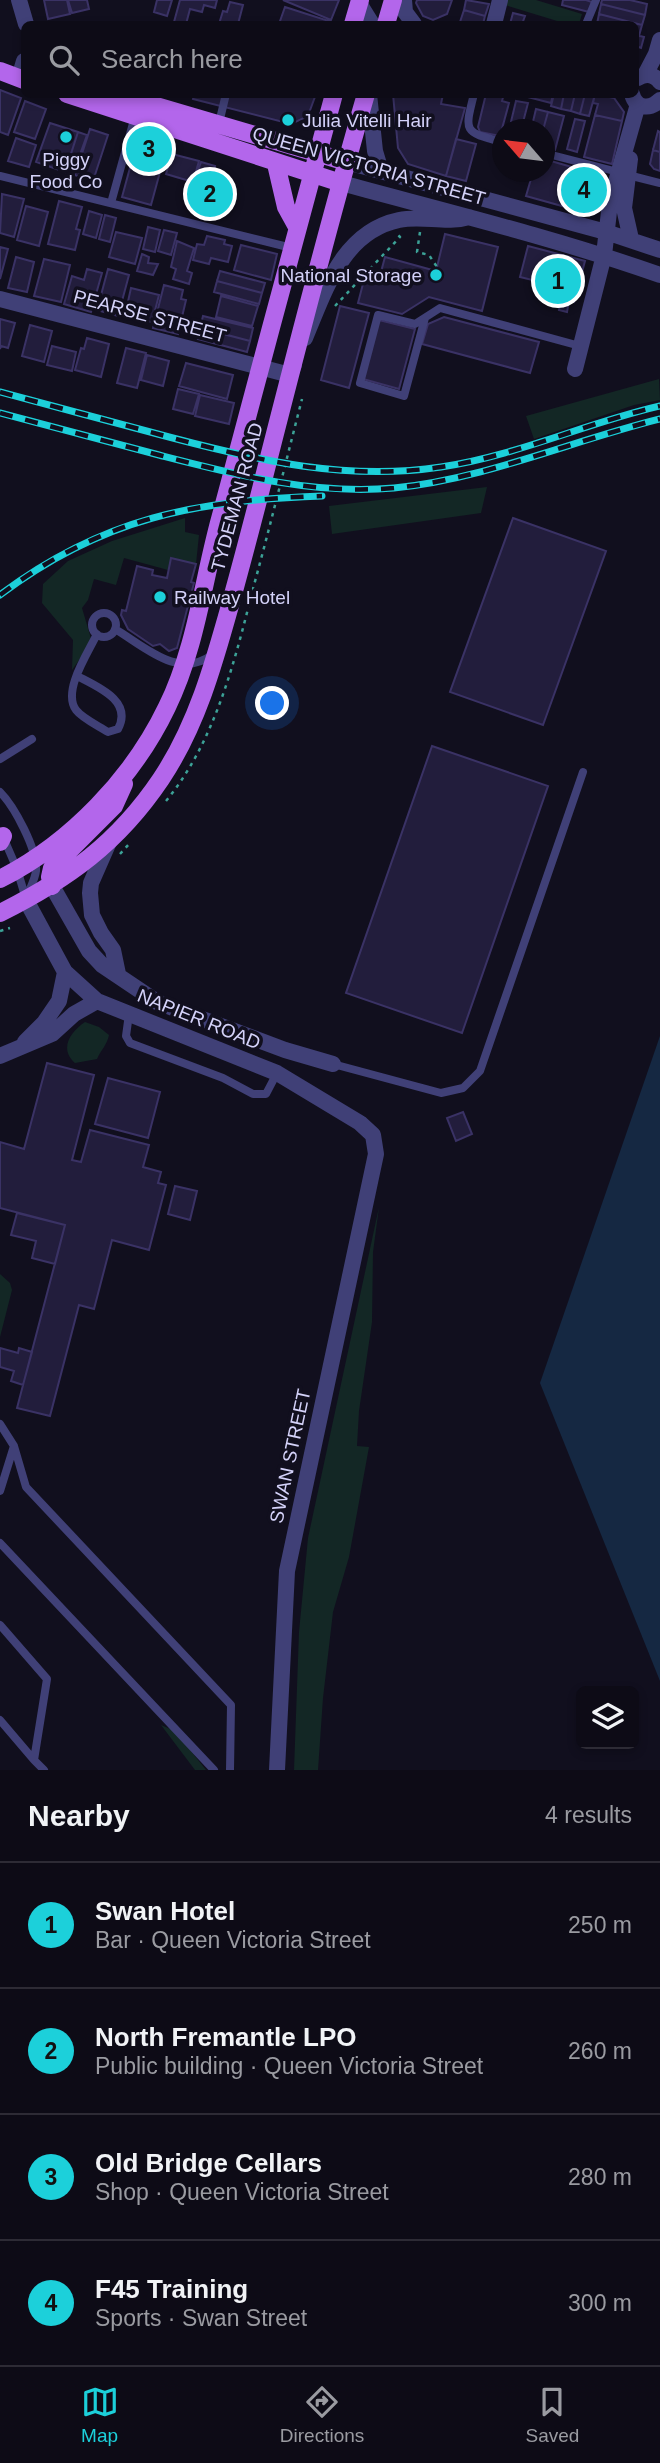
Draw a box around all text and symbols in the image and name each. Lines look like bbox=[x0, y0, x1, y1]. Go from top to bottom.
search box bbox=[21, 21, 639, 98]
icon: search bbox=[45, 41, 83, 79]
text: Search here bbox=[101, 44, 243, 74]
place label: Julia Vitelli Hair bbox=[302, 110, 432, 131]
marker: Julia Vitelli Hair bbox=[280, 112, 296, 128]
north arrow bbox=[492, 119, 555, 182]
pin: 3 bbox=[126, 123, 172, 175]
street label: QUEEN VICTORIA STREET bbox=[250, 123, 488, 209]
marker: Piggy Food Co bbox=[58, 129, 74, 145]
place label: Piggy Food Co bbox=[30, 149, 102, 192]
pin: 4 bbox=[561, 164, 607, 216]
pin: 2 bbox=[187, 168, 233, 220]
pin: 1 bbox=[535, 255, 581, 307]
place label: National Storage bbox=[280, 265, 422, 286]
marker: National Storage bbox=[428, 267, 444, 283]
street label: PEARSE STREET bbox=[71, 285, 229, 347]
street label: TYDEMAN ROAD bbox=[207, 420, 267, 574]
place label: Railway Hotel bbox=[174, 587, 290, 608]
marker: Railway Hotel bbox=[152, 589, 168, 605]
your location bbox=[255, 686, 289, 720]
street label: NAPIER ROAD bbox=[134, 985, 264, 1053]
street label: SWAN STREET bbox=[266, 1387, 315, 1525]
map controls bbox=[576, 1686, 639, 1749]
button: layers bbox=[576, 1686, 639, 1749]
text: Nearby bbox=[28, 1799, 130, 1832]
text: 4 results bbox=[545, 1802, 632, 1828]
text: Swan Hotel bbox=[95, 1896, 235, 1926]
text: 1 bbox=[45, 1912, 57, 1938]
text: 250 m bbox=[568, 1912, 632, 1938]
text: Bar · Queen Victoria Street bbox=[95, 1927, 371, 1953]
text: North Fremantle LPO bbox=[95, 2022, 356, 2052]
text: 2 bbox=[45, 2038, 57, 2064]
text: 260 m bbox=[568, 2038, 632, 2064]
text: Public building · Queen Victoria Street bbox=[95, 2053, 483, 2079]
text: Old Bridge Cellars bbox=[95, 2148, 322, 2178]
text: 3 bbox=[45, 2164, 57, 2190]
text: 280 m bbox=[568, 2164, 632, 2190]
text: Shop · Queen Victoria Street bbox=[95, 2179, 389, 2205]
text: F45 Training bbox=[95, 2274, 248, 2304]
text: 4 bbox=[45, 2290, 57, 2316]
text: 300 m bbox=[568, 2290, 632, 2316]
text: Sports · Swan Street bbox=[95, 2305, 307, 2331]
tab: Map bbox=[81, 2383, 119, 2447]
tab: Directions bbox=[280, 2383, 364, 2447]
tab: Saved bbox=[525, 2383, 579, 2447]

